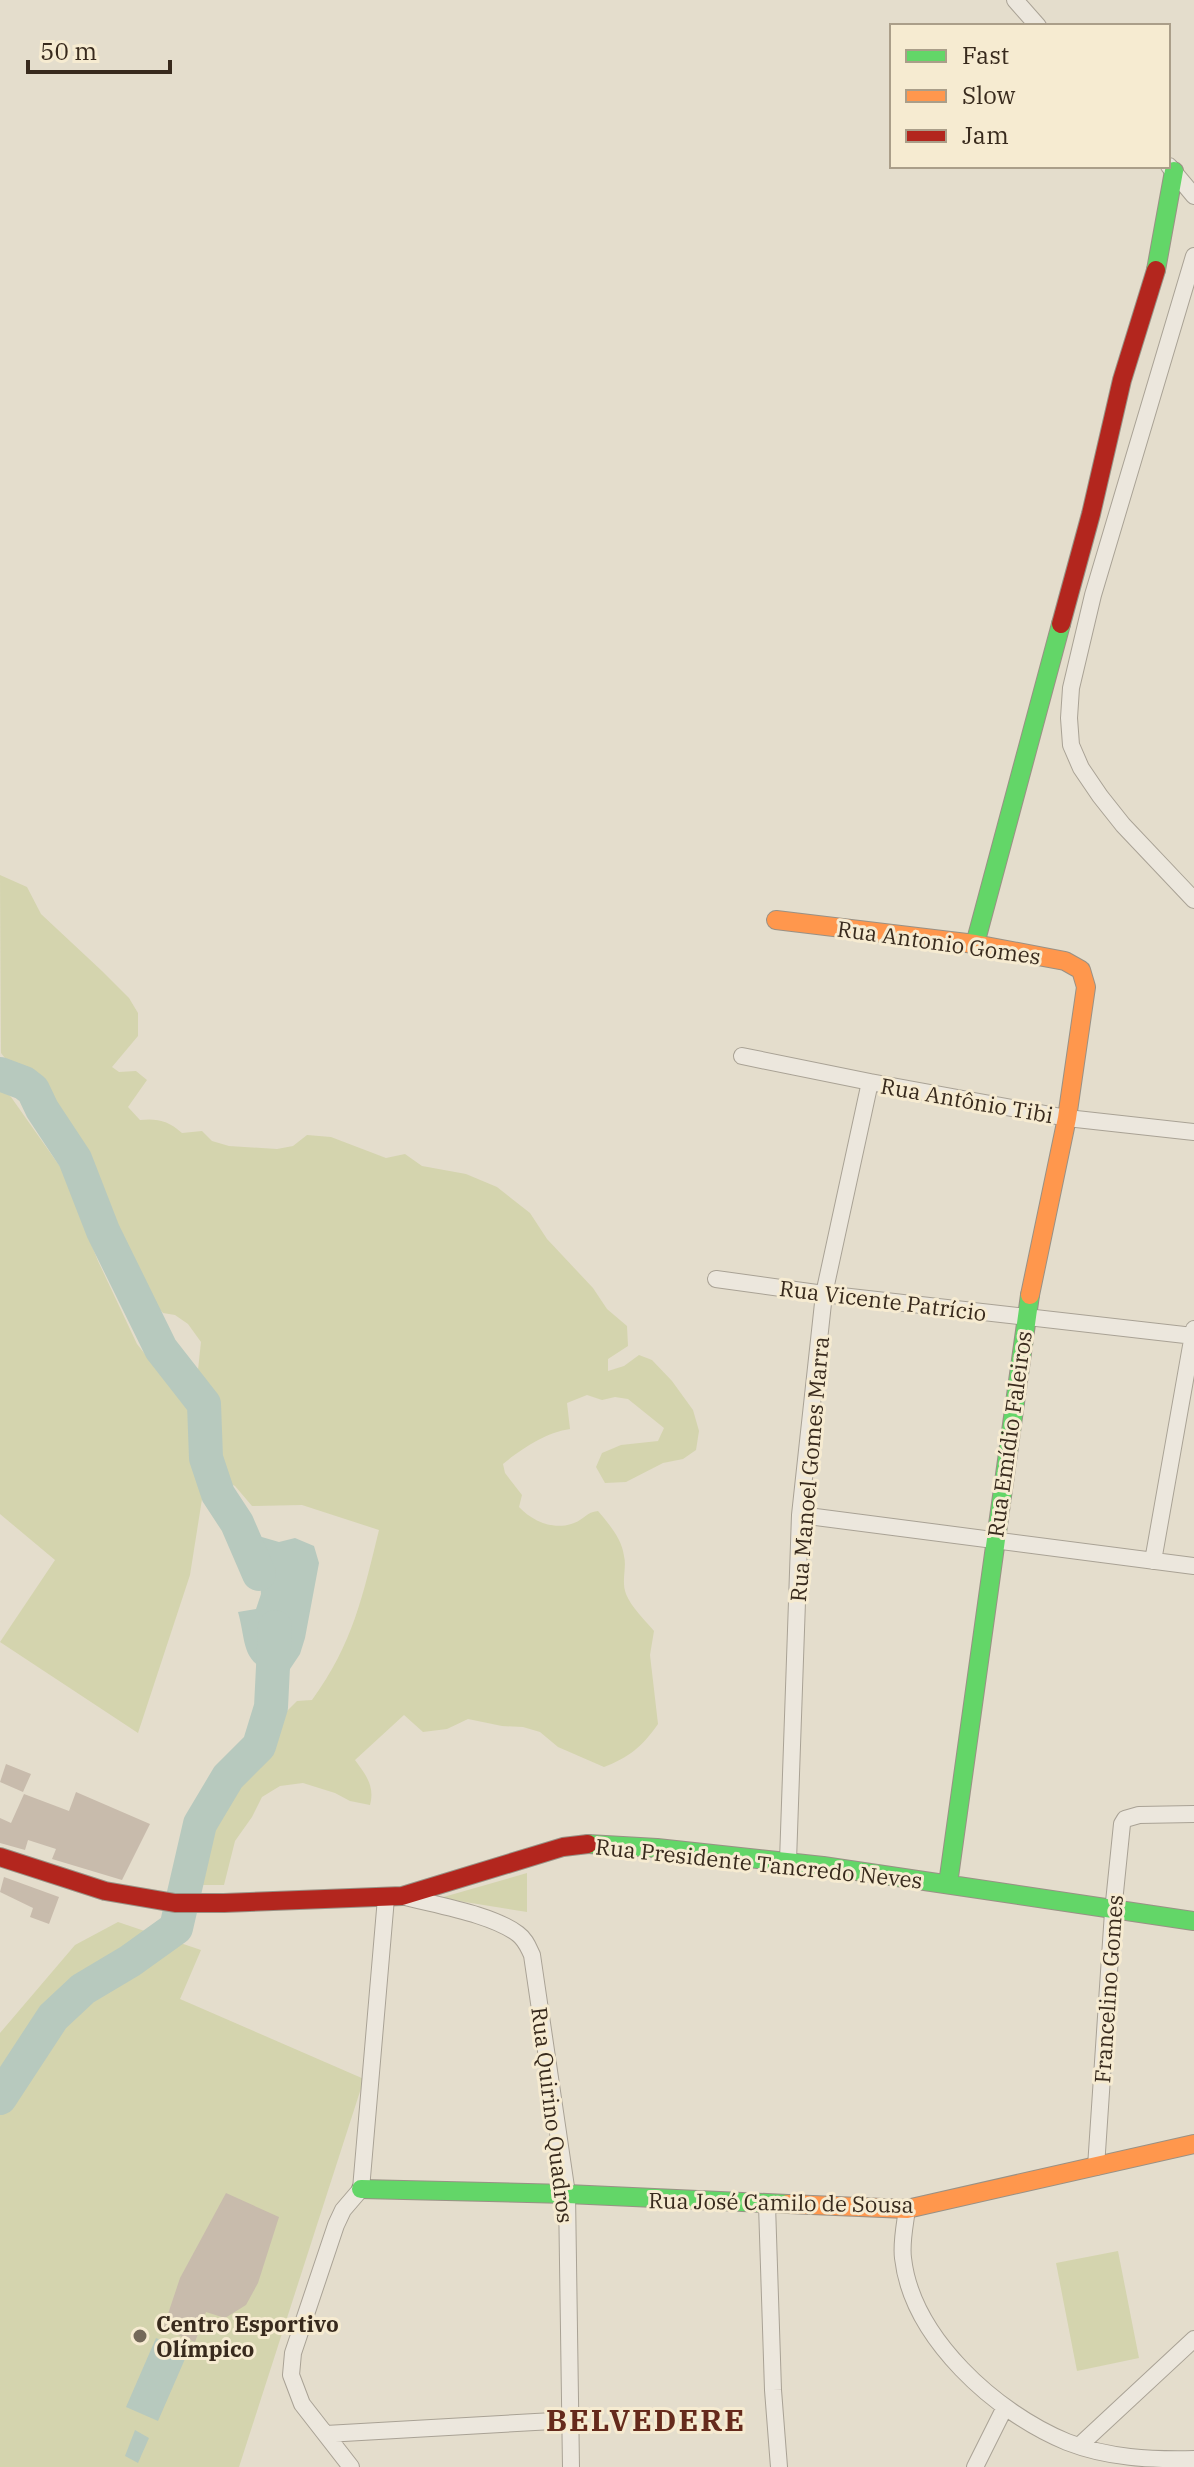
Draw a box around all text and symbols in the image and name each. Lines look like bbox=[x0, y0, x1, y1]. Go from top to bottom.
scale bar bbox=[28, 24, 170, 74]
legend bbox=[890, 24, 1170, 168]
text: 50 m bbox=[40, 35, 97, 67]
text: Fast bbox=[962, 39, 1009, 71]
text: Slow bbox=[962, 79, 1016, 111]
text: Jam bbox=[962, 119, 1009, 151]
street label: Rua Antonio Gomes bbox=[835, 913, 1043, 971]
street label: Rua Antônio Tibi bbox=[879, 1071, 1056, 1129]
street label: Rua Vicente Patrício bbox=[778, 1273, 988, 1327]
street label: Rua Emídio Faleiros bbox=[980, 1329, 1038, 1539]
street label: Rua Manoel Gomes Marra bbox=[783, 1335, 835, 1603]
street label: Rua Presidente Tancredo Neves bbox=[594, 1831, 924, 1895]
street label: Francelino Gomes bbox=[1087, 1894, 1129, 2084]
street label: Rua Quirino Quadros bbox=[525, 2005, 581, 2225]
street label: Rua José Camilo de Sousa bbox=[648, 2185, 914, 2219]
place label: Centro Esportivo Olímpico bbox=[156, 2309, 339, 2363]
marker: Centro Esportivo Olímpico bbox=[131, 2327, 149, 2345]
district label: BELVEDERE bbox=[546, 2400, 746, 2439]

